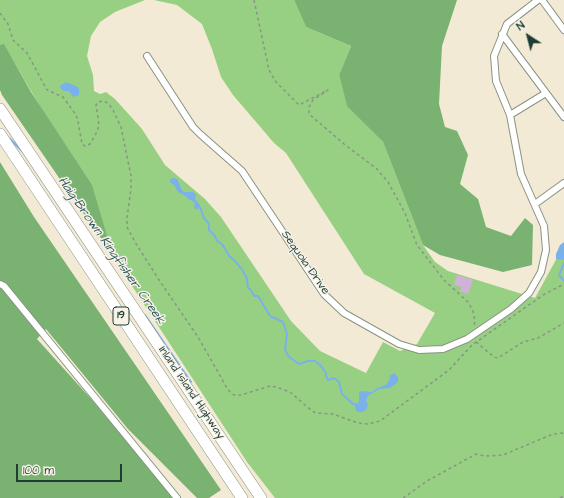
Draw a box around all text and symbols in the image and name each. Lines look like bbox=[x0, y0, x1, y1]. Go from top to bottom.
north arrow bbox=[508, 16, 548, 56]
text: N bbox=[513, 18, 528, 34]
water label: Haig-Brown Kingfisher Creek bbox=[54, 174, 168, 328]
street label: Sequoia Drive bbox=[278, 228, 332, 298]
road number: 19 bbox=[113, 307, 129, 325]
street label: Inland Island Highway bbox=[155, 344, 227, 442]
scale bar bbox=[18, 456, 124, 482]
text: 100 m bbox=[23, 462, 54, 479]

